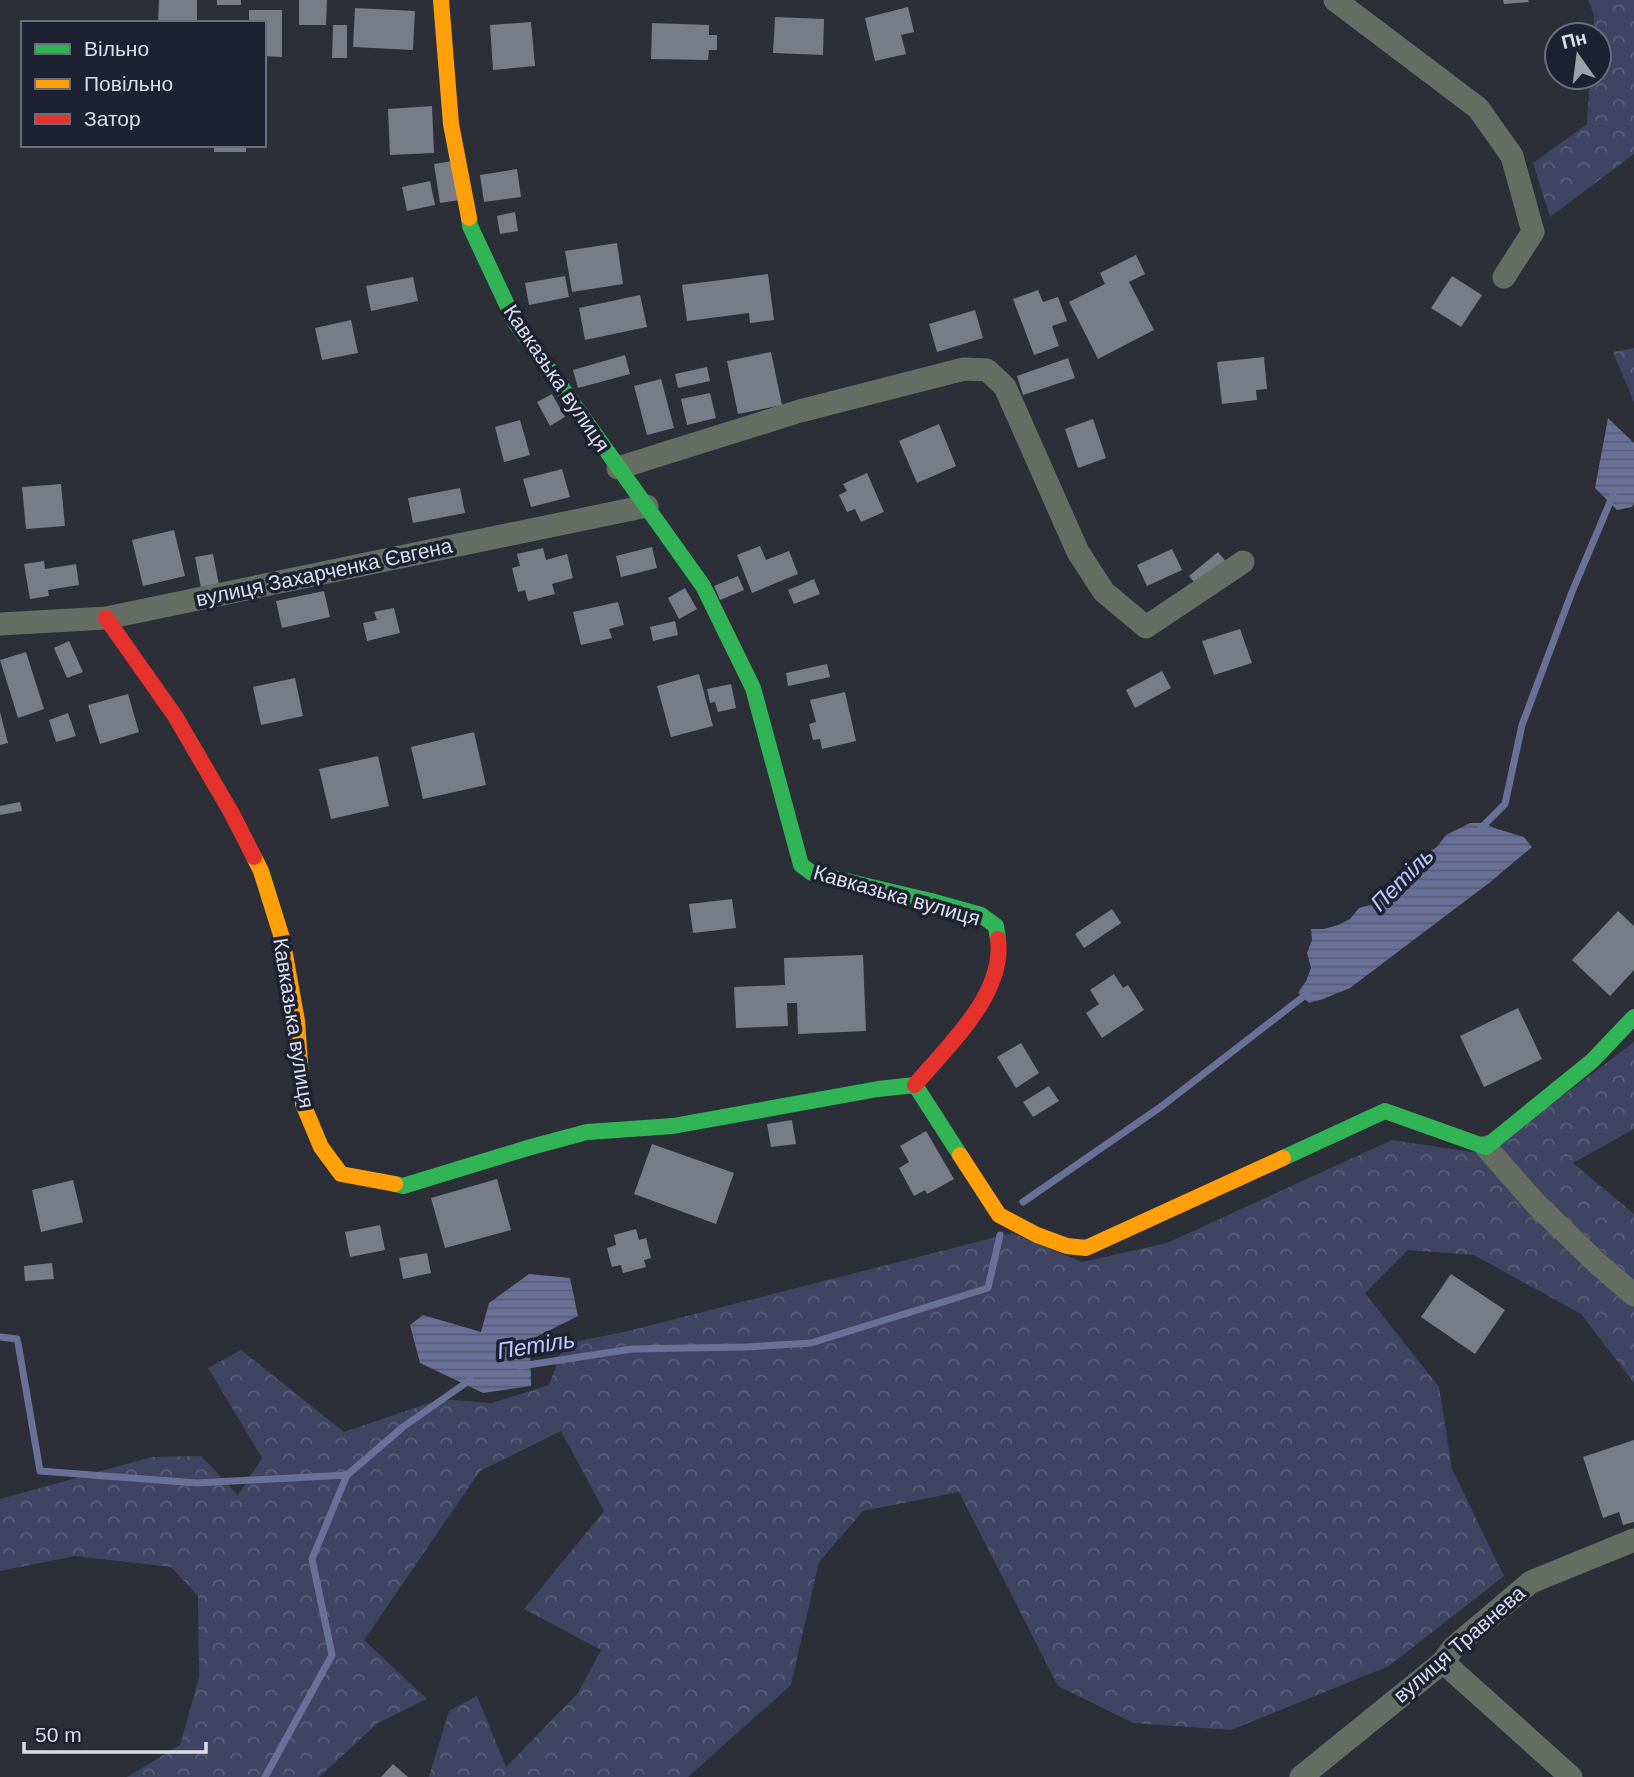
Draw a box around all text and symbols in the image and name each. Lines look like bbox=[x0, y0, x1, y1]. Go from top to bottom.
legend bbox=[21, 21, 266, 147]
north arrow bbox=[1543, 21, 1613, 91]
text: Пн bbox=[1559, 27, 1589, 53]
text: Вільно bbox=[84, 37, 149, 60]
text: Повільно bbox=[84, 72, 173, 95]
text: Затор bbox=[84, 107, 141, 130]
street label: Кавказька вулиця bbox=[499, 300, 615, 456]
street label: вулиця Захарченка Євгена bbox=[194, 534, 454, 610]
water label: Петіль bbox=[1365, 842, 1439, 916]
street label: Кавказька вулиця bbox=[811, 860, 983, 930]
street label: Кавказька вулиця bbox=[269, 936, 319, 1110]
water label: Петіль bbox=[495, 1326, 577, 1364]
street label: вулиця Травнева bbox=[1389, 1581, 1529, 1707]
scale bar bbox=[24, 1710, 206, 1754]
text: 50 m bbox=[35, 1723, 82, 1746]

